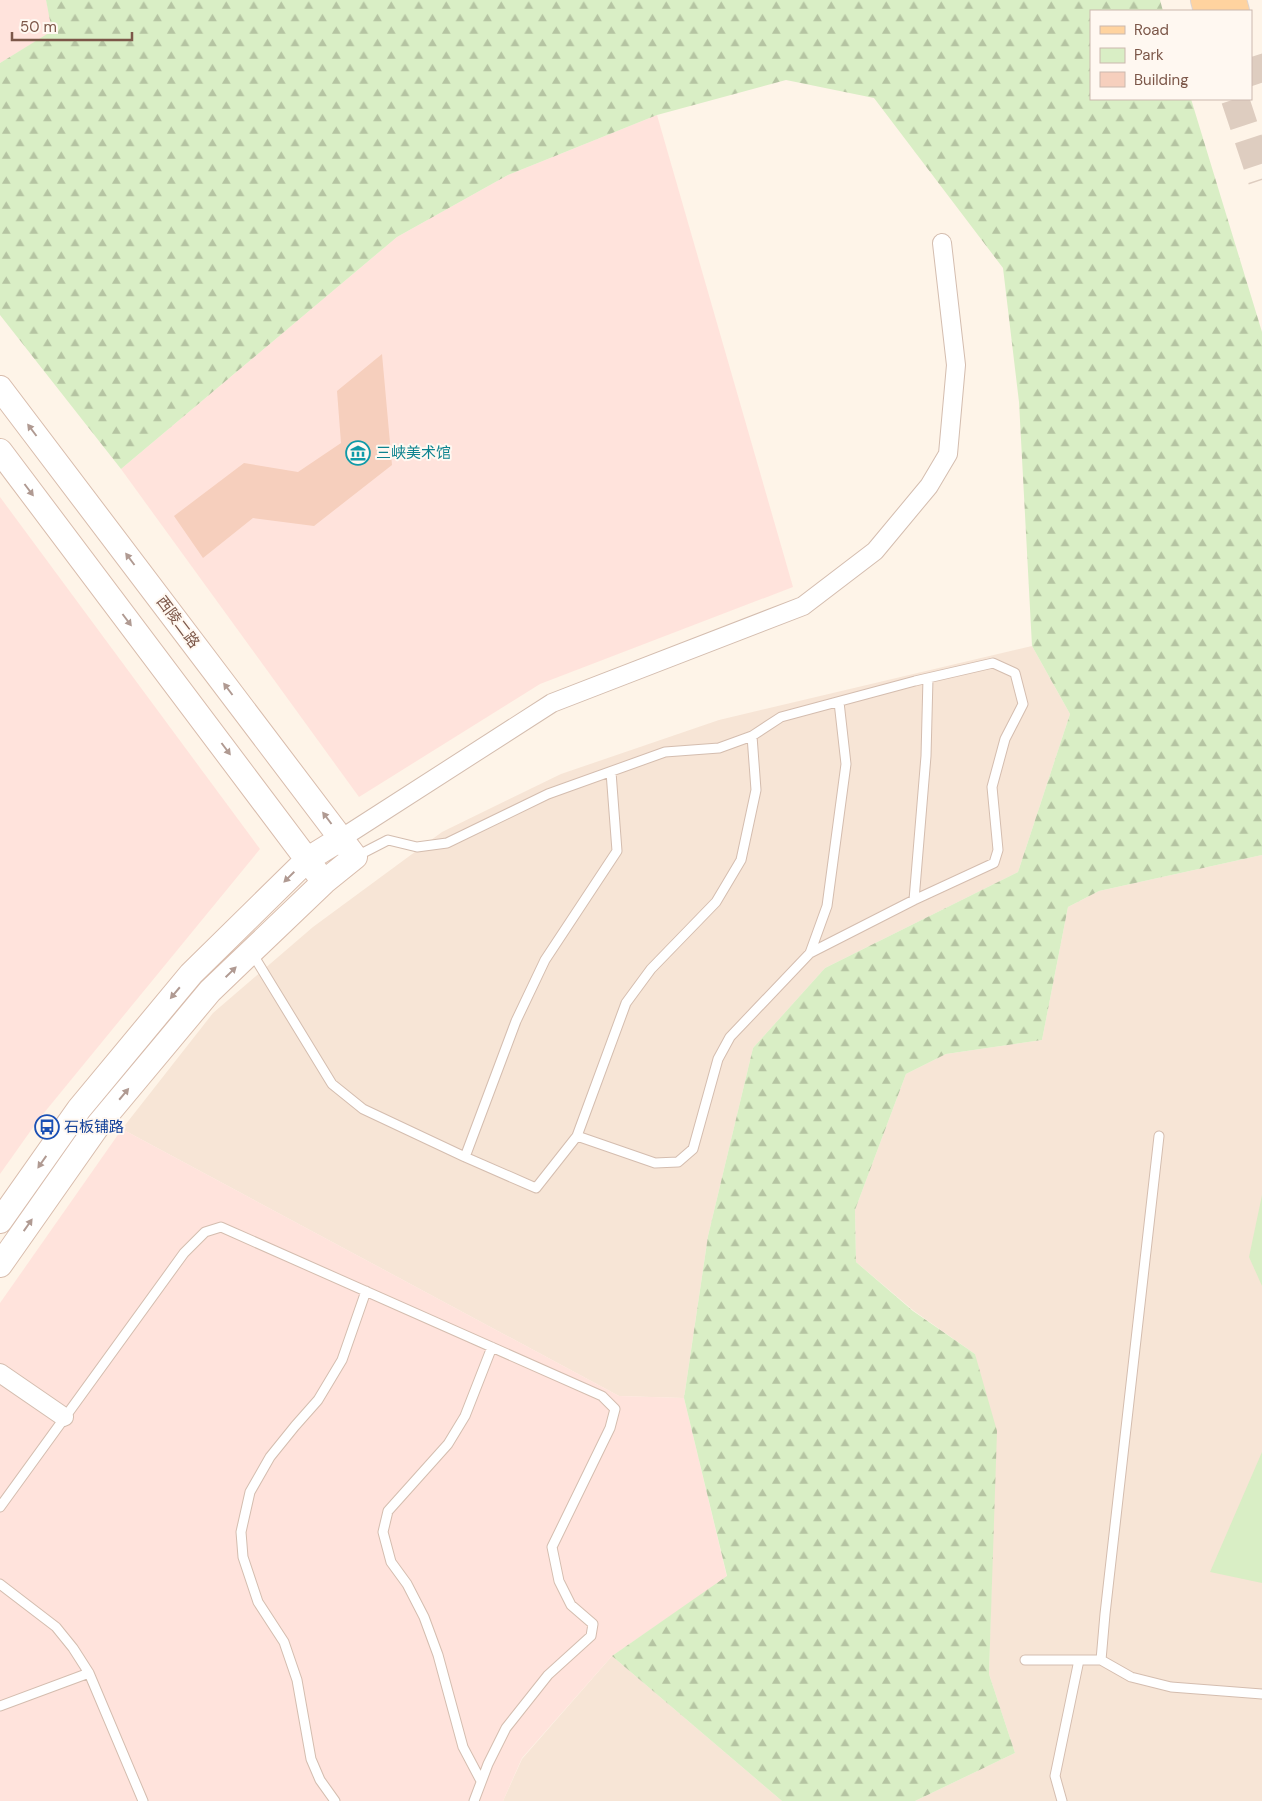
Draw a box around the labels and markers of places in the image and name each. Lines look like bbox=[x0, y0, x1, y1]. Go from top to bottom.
museum icon: 三峡美术馆 bbox=[345, 440, 371, 466]
place label: 三峡美术馆 bbox=[376, 443, 451, 463]
bus stop icon: 石板铺路 bbox=[34, 1114, 60, 1140]
place label: 石板铺路 bbox=[64, 1117, 124, 1137]

